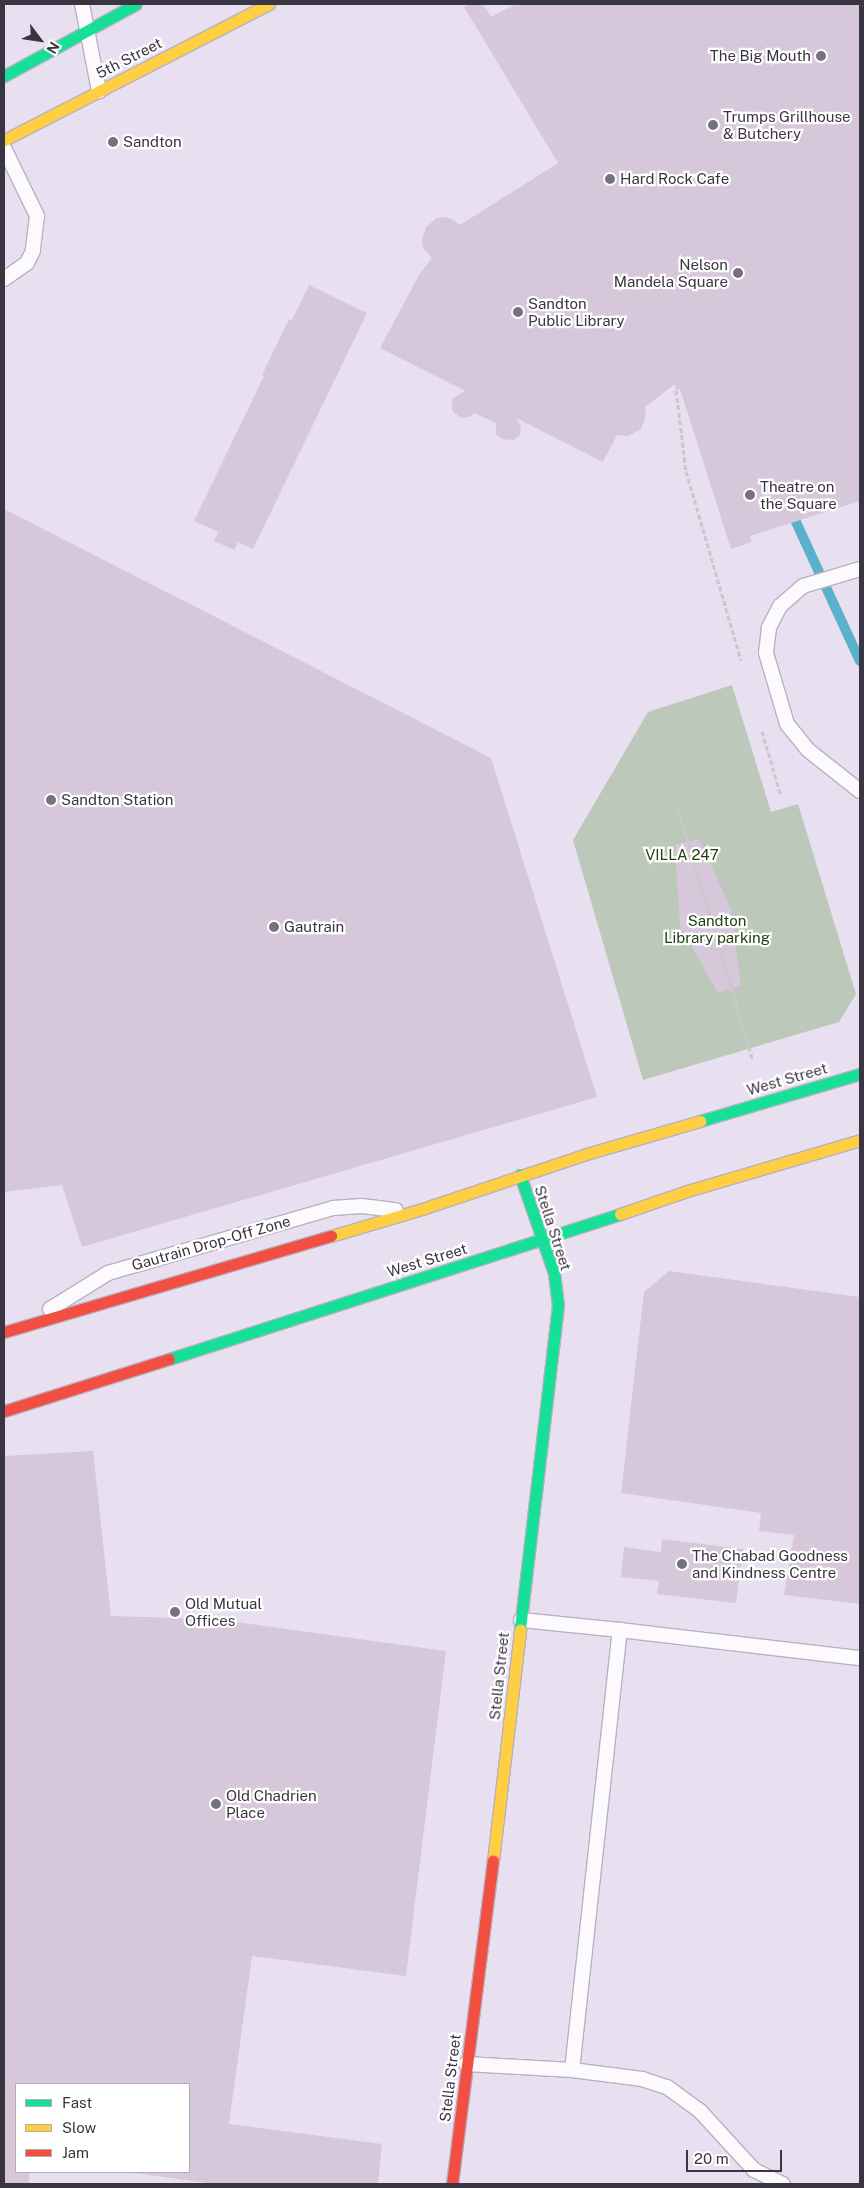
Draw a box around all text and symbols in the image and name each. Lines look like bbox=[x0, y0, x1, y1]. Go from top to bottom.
north arrow bbox=[15, 15, 65, 65]
street label: 5th Street bbox=[93, 34, 165, 82]
text: N bbox=[43, 39, 63, 57]
place label: The Big Mouth bbox=[710, 47, 811, 65]
marker: The Big Mouth bbox=[815, 50, 827, 62]
place label: Trumps Grillhouse & Butchery bbox=[723, 107, 851, 142]
marker: Trumps Grillhouse & Butchery bbox=[707, 119, 719, 131]
place label: Sandton bbox=[123, 133, 182, 151]
marker: Sandton bbox=[107, 136, 119, 148]
place label: Hard Rock Cafe bbox=[620, 170, 729, 188]
marker: Hard Rock Cafe bbox=[604, 173, 616, 185]
place label: Nelson Mandela Square bbox=[614, 255, 728, 290]
marker: Nelson Mandela Square bbox=[732, 267, 744, 279]
place label: Sandton Public Library bbox=[528, 294, 625, 329]
marker: Sandton Public Library bbox=[512, 306, 524, 318]
place label: Theatre on the Square bbox=[760, 477, 837, 512]
marker: Theatre on the Square bbox=[744, 489, 756, 501]
place label: Sandton Station bbox=[61, 791, 174, 809]
marker: Sandton Station bbox=[45, 794, 57, 806]
park label: VILLA 247 bbox=[645, 846, 719, 864]
park label: Sandton Library parking bbox=[664, 911, 770, 946]
place label: Gautrain bbox=[284, 918, 344, 936]
marker: Gautrain bbox=[268, 921, 280, 933]
street label: West Street bbox=[745, 1059, 829, 1099]
street label: Stella Street bbox=[531, 1183, 575, 1273]
street label: Gautrain Drop-Off Zone bbox=[130, 1212, 292, 1274]
street label: West Street bbox=[385, 1239, 469, 1281]
place label: The Chabad Goodness and Kindness Centre bbox=[692, 1546, 848, 1581]
marker: The Chabad Goodness and Kindness Centre bbox=[676, 1558, 688, 1570]
place label: Old Mutual Offices bbox=[185, 1594, 262, 1629]
marker: Old Mutual Offices bbox=[169, 1606, 181, 1618]
street label: Stella Street bbox=[485, 1631, 513, 1721]
place label: Old Chadrien Place bbox=[226, 1786, 317, 1821]
marker: Old Chadrien Place bbox=[210, 1798, 222, 1810]
street label: Stella Street bbox=[436, 2033, 464, 2123]
legend bbox=[15, 2083, 190, 2173]
text: Fast bbox=[62, 2094, 92, 2111]
text: Slow bbox=[62, 2119, 96, 2136]
scale bar bbox=[689, 2140, 785, 2172]
text: Jam bbox=[62, 2144, 89, 2161]
text: 20 m bbox=[694, 2150, 729, 2167]

